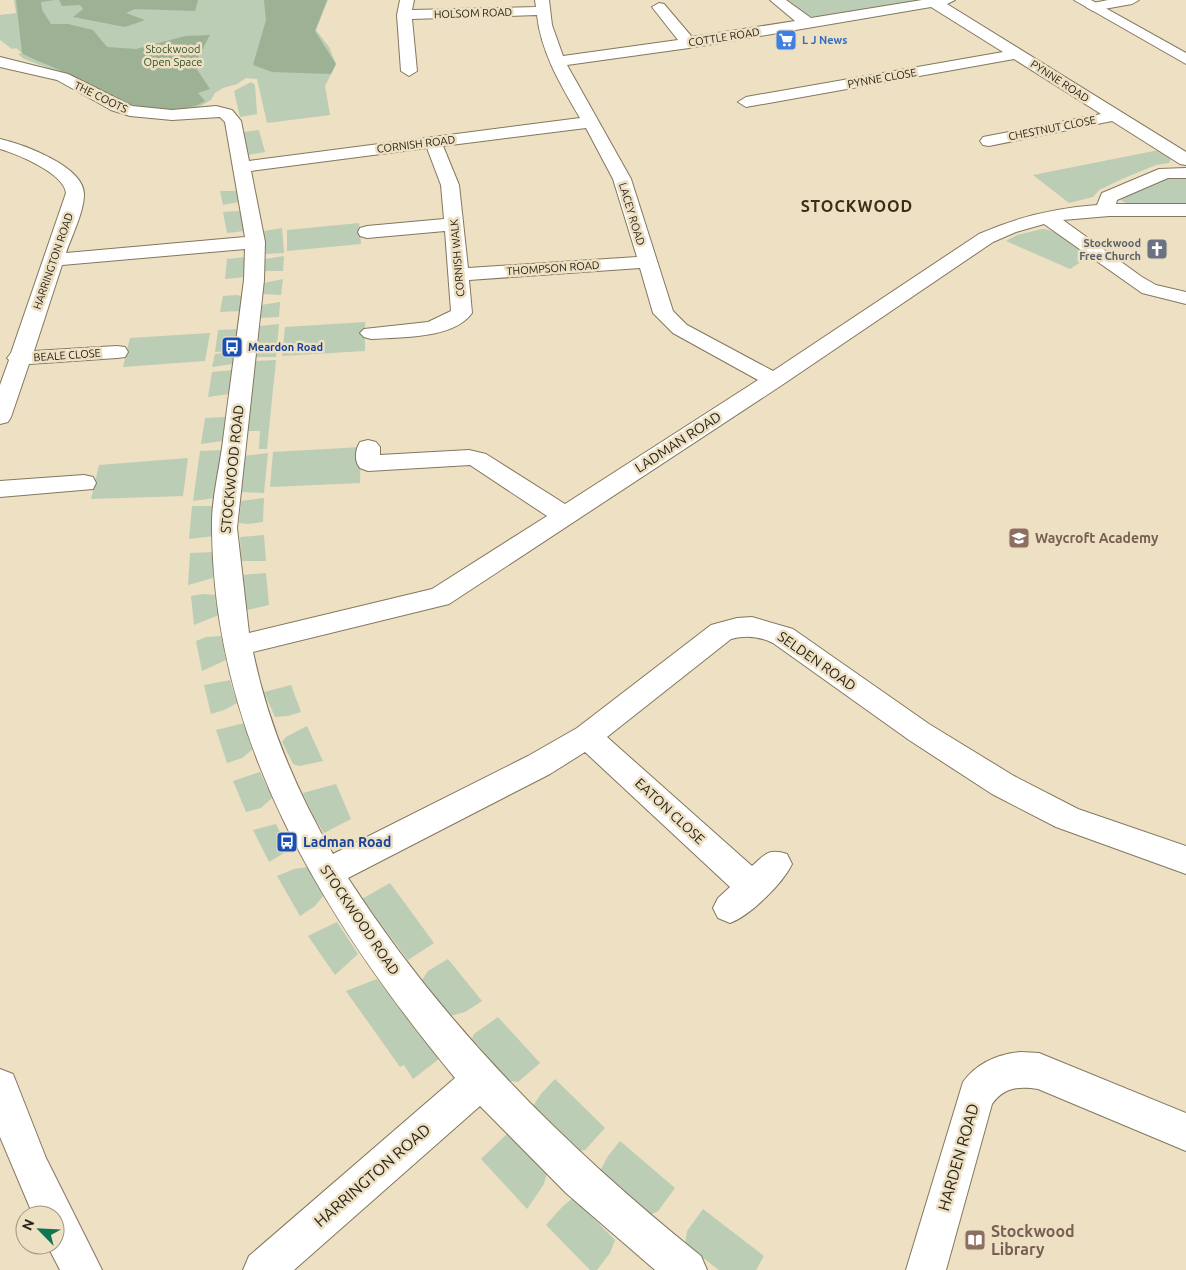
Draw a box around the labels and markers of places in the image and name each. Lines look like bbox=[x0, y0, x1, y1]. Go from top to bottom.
supermarket icon: L J News bbox=[774, 28, 798, 52]
place label: L J News bbox=[802, 34, 847, 46]
place label: Stockwood Free Church bbox=[1079, 237, 1141, 262]
church icon: Stockwood Free Church bbox=[1145, 237, 1169, 261]
bus stop icon: Meardon Road bbox=[220, 335, 244, 359]
place label: Meardon Road bbox=[248, 341, 323, 353]
school or university icon: Waycroft Academy bbox=[1007, 526, 1031, 550]
place label: Waycroft Academy bbox=[1035, 530, 1159, 546]
bus stop icon: Ladman Road bbox=[275, 830, 299, 854]
place label: Ladman Road bbox=[303, 834, 391, 850]
place label: Stockwood Library bbox=[991, 1222, 1075, 1258]
library icon: Stockwood Library bbox=[963, 1228, 987, 1252]

